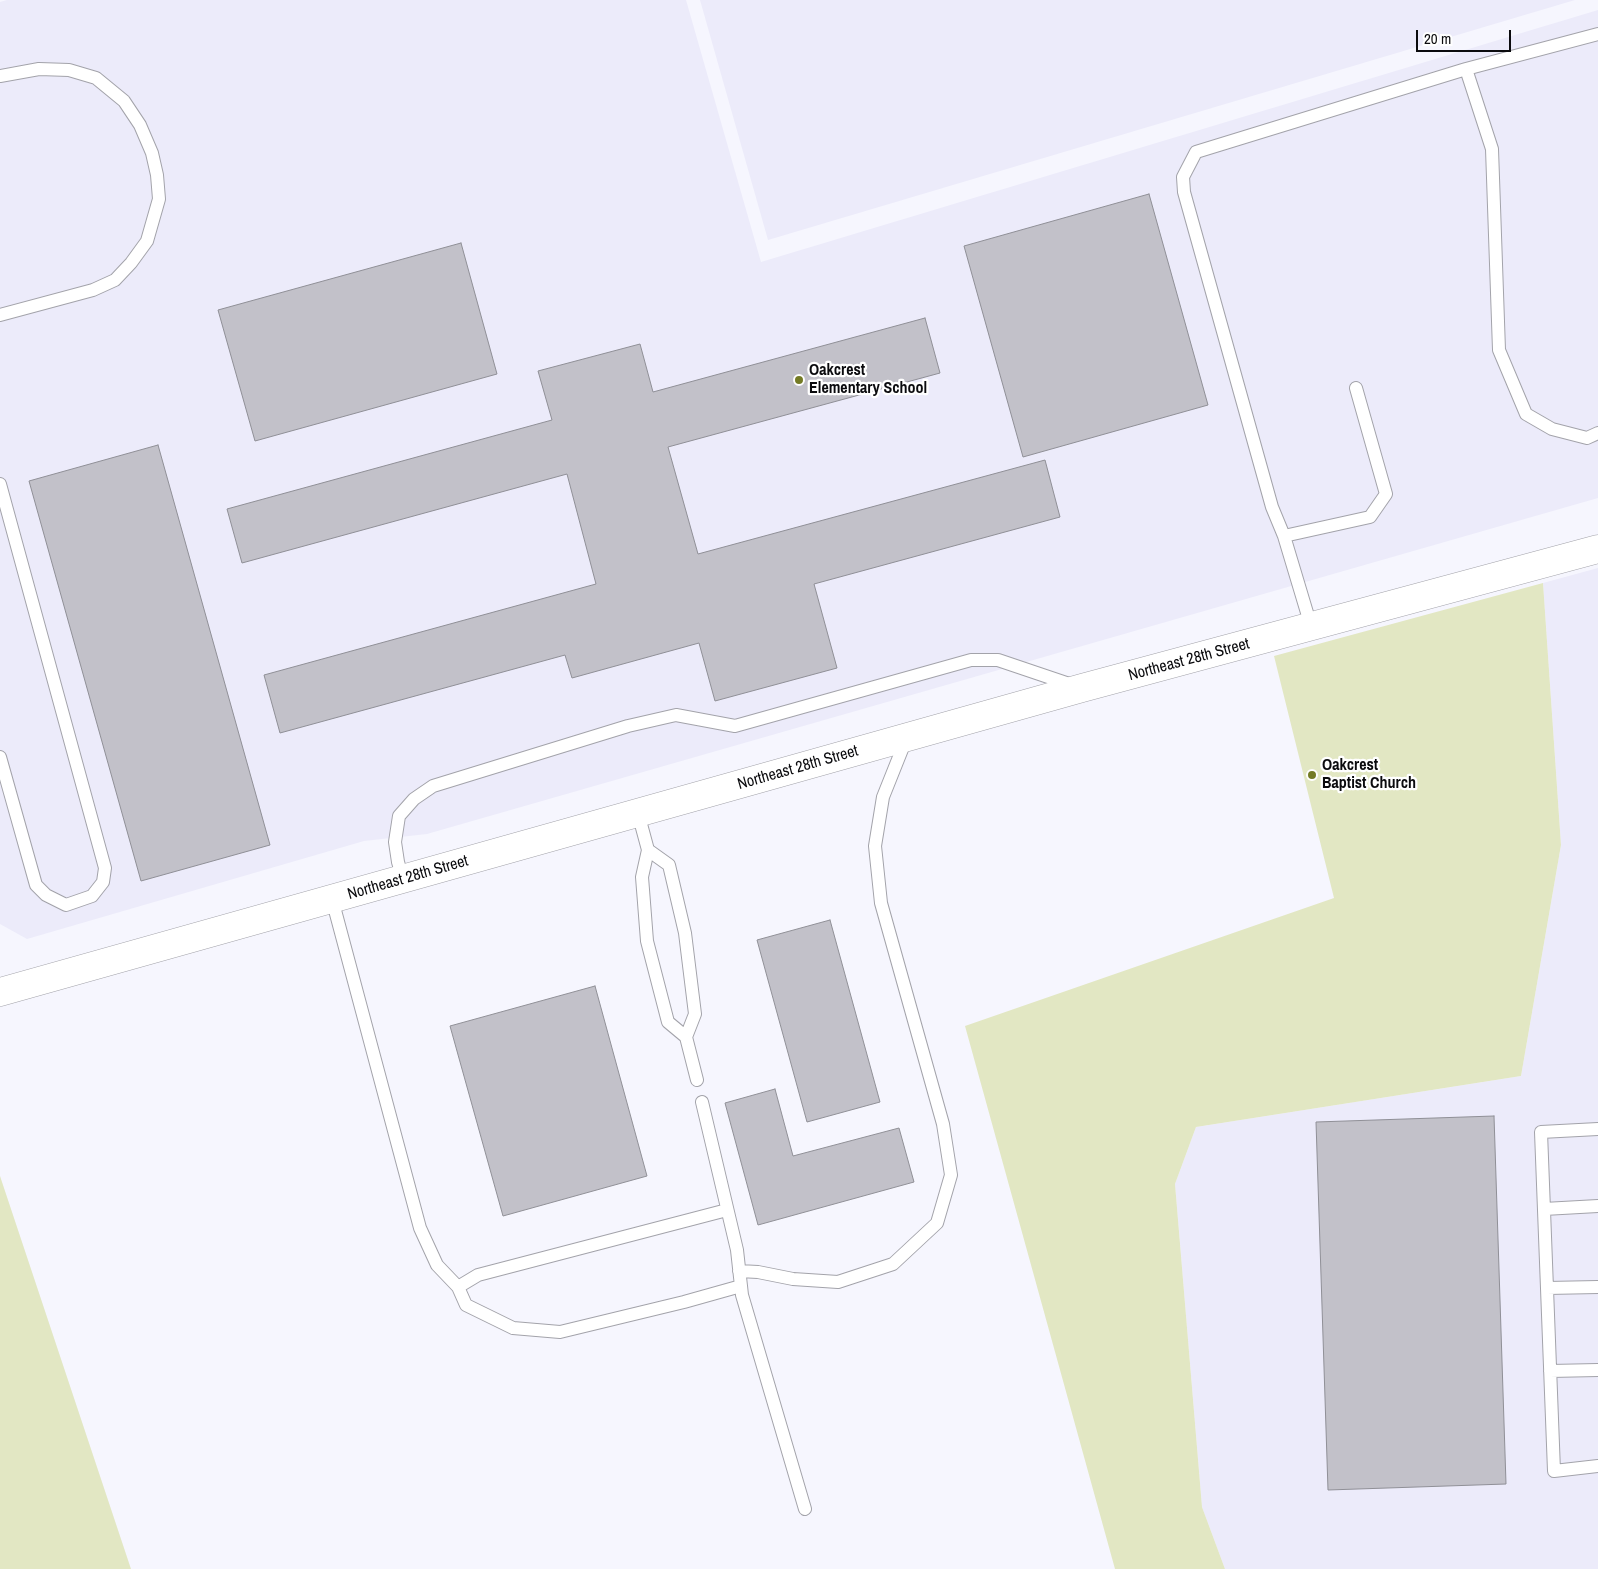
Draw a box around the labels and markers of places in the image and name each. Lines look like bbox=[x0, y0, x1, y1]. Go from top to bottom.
place label: Oakcrest Elementary School bbox=[809, 361, 927, 399]
marker: Oakcrest Elementary School bbox=[793, 374, 805, 386]
place label: Oakcrest Baptist Church bbox=[1322, 756, 1416, 794]
marker: Oakcrest Baptist Church bbox=[1306, 769, 1318, 781]

